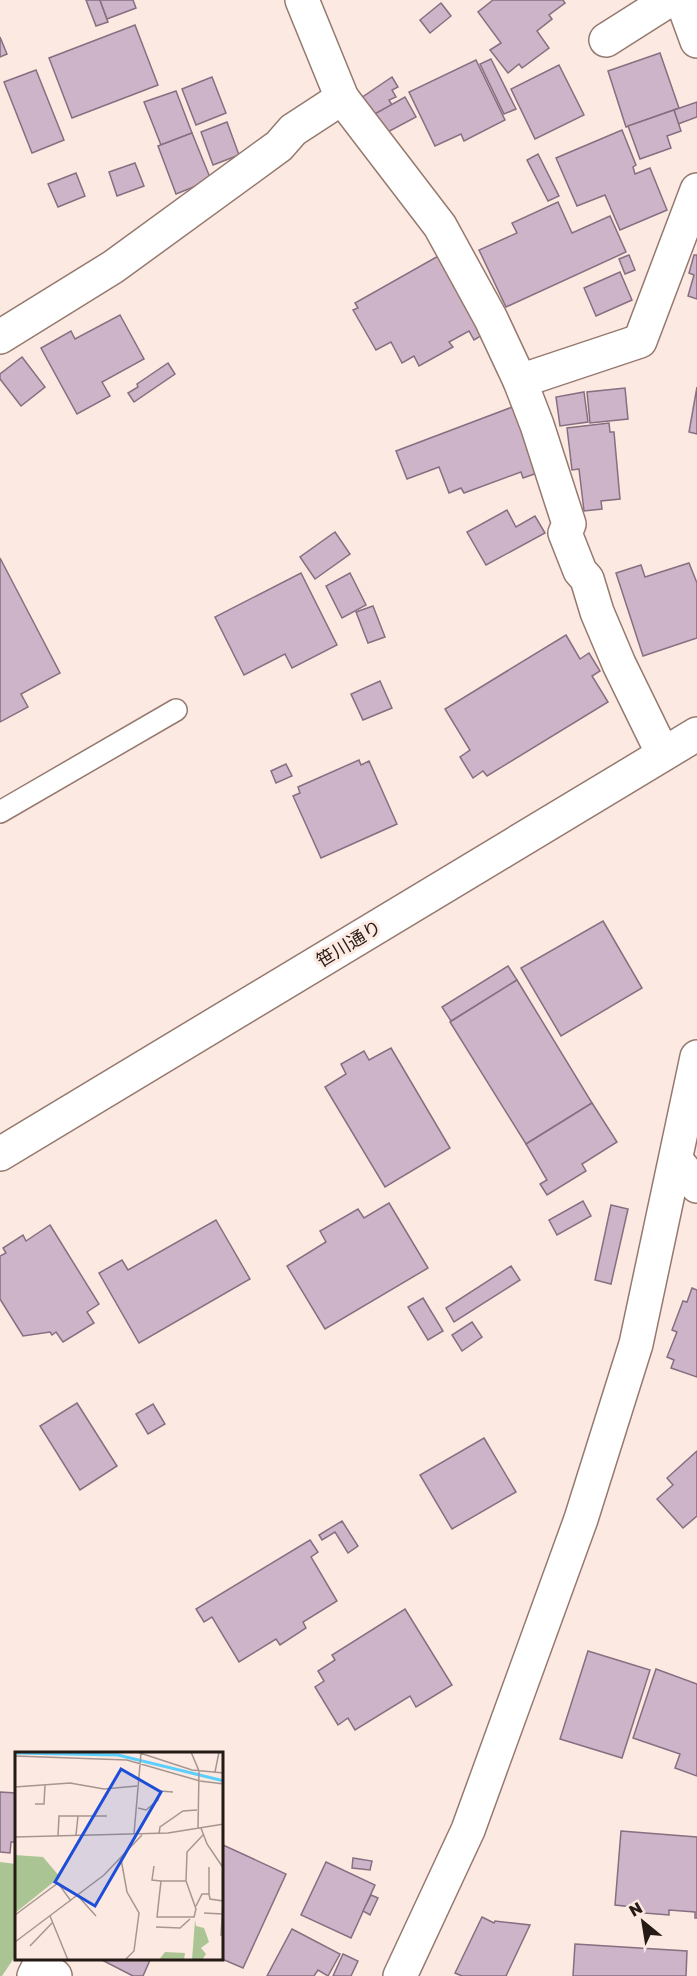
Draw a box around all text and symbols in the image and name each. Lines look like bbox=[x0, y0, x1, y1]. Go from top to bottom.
street label: 笹川通り bbox=[312, 915, 385, 971]
inset map bbox=[15, 1752, 224, 1961]
north arrow bbox=[613, 1892, 673, 1952]
text: N bbox=[625, 1897, 646, 1921]

